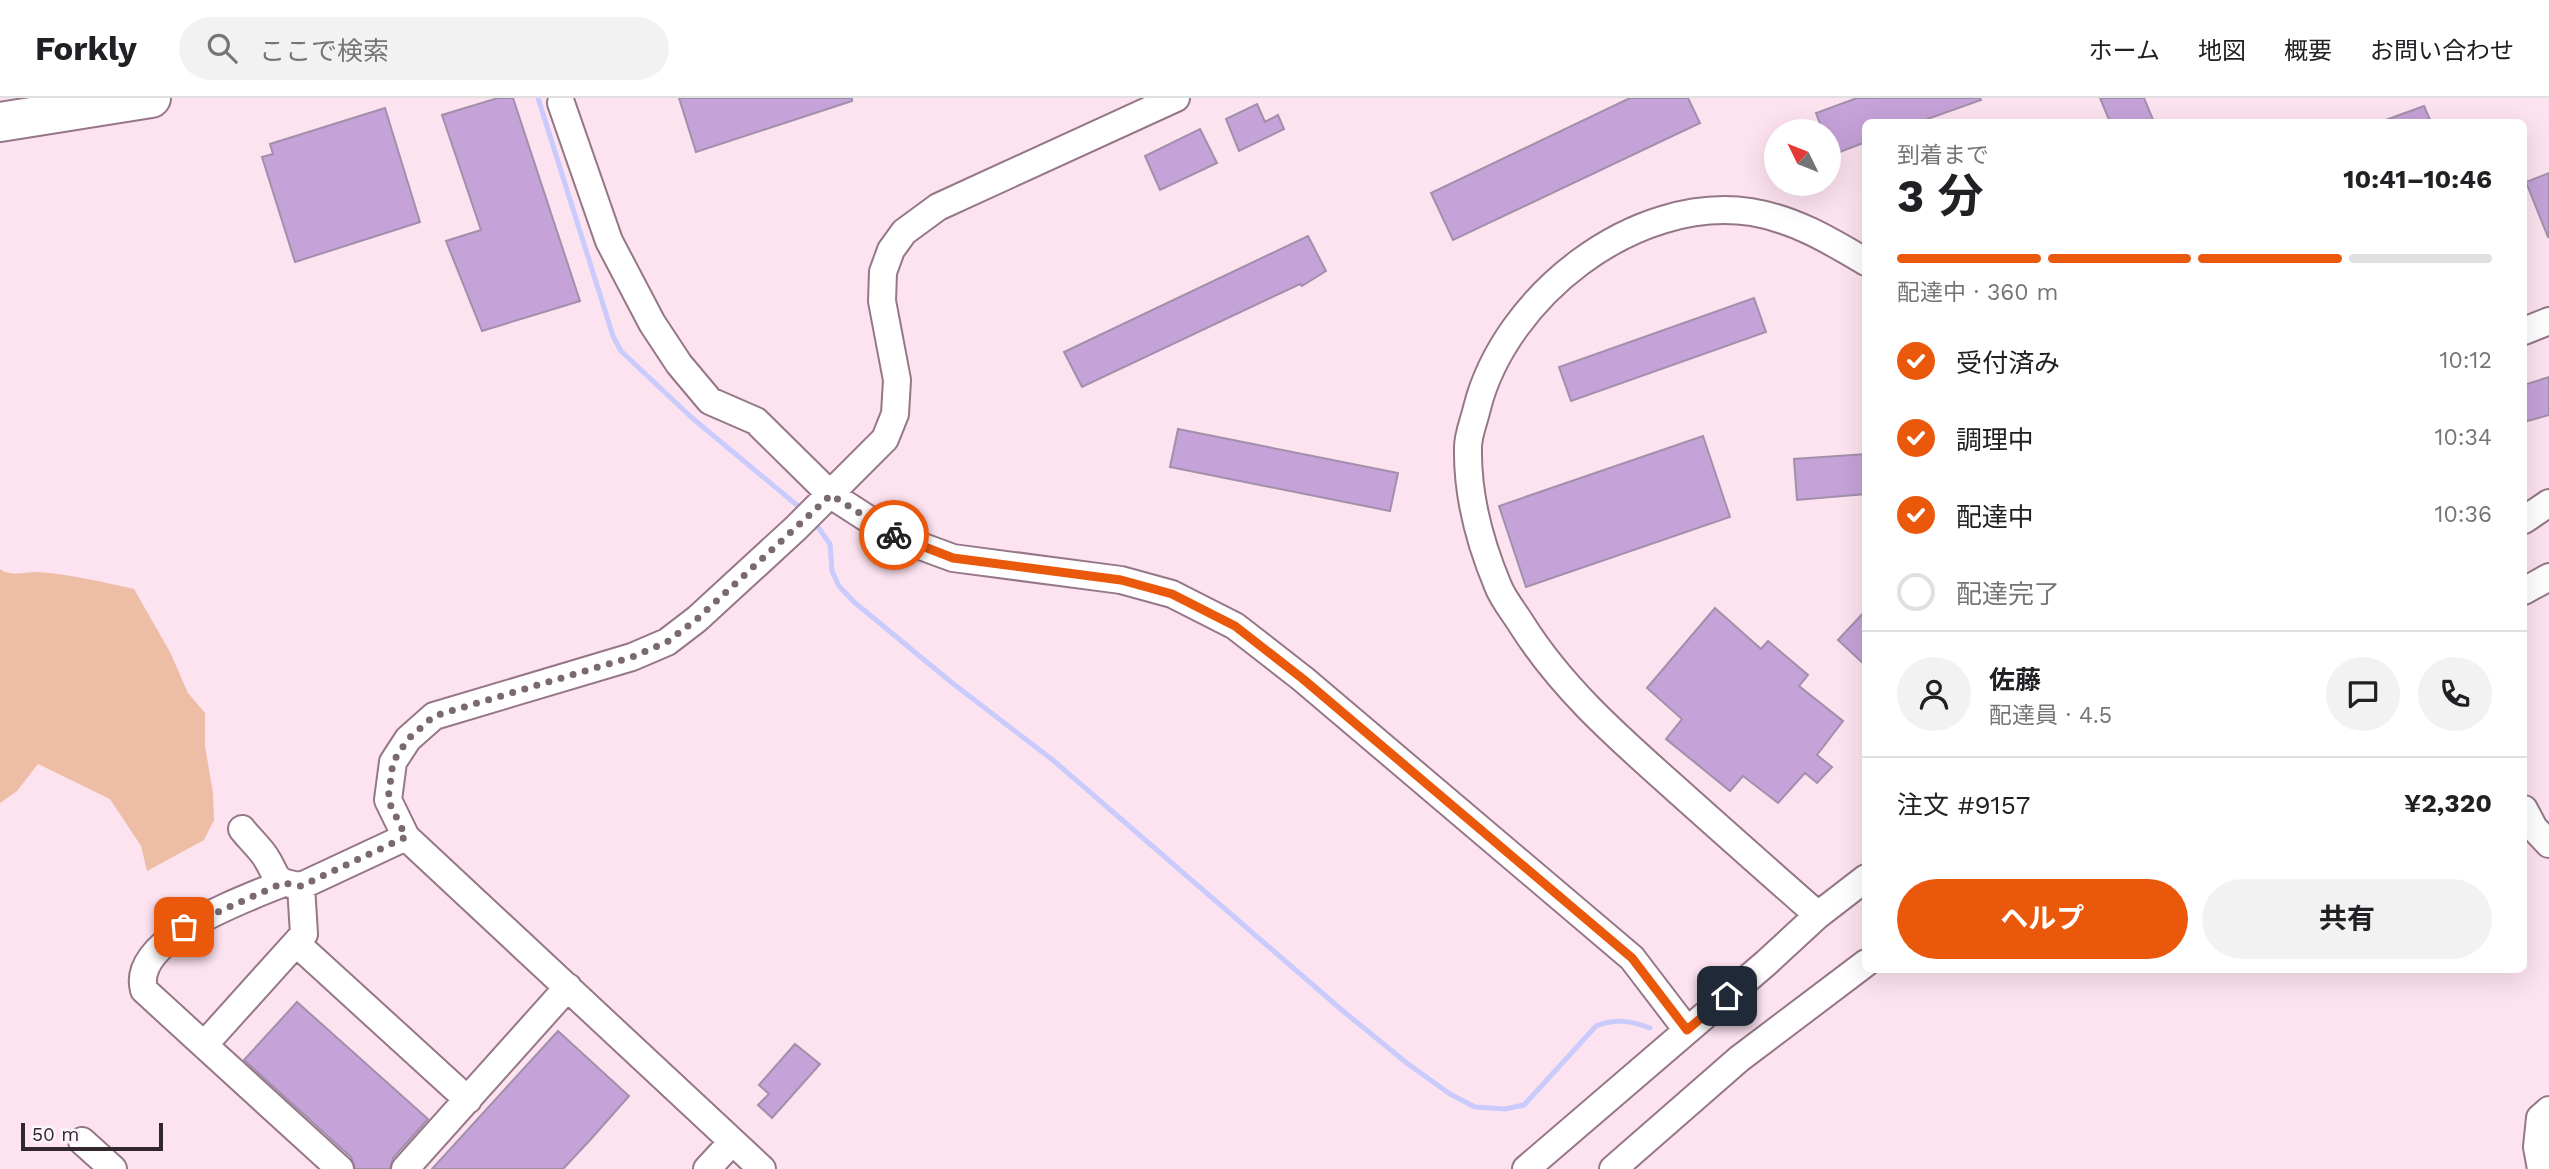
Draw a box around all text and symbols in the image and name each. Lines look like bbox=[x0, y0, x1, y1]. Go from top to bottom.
search box bbox=[179, 17, 669, 80]
text: Forkly bbox=[35, 29, 137, 68]
icon: search bbox=[203, 29, 241, 67]
text: ここで検索 bbox=[259, 36, 389, 66]
text: ホーム bbox=[2089, 37, 2160, 65]
text: 地図 bbox=[2198, 37, 2246, 65]
text: 概要 bbox=[2284, 37, 2332, 65]
text: お問い合わせ bbox=[2370, 37, 2514, 65]
north arrow bbox=[1764, 119, 1841, 196]
map controls bbox=[1764, 119, 1841, 196]
text: 到着まで bbox=[1897, 142, 1989, 169]
text: 10:41–10:46 bbox=[2343, 164, 2492, 194]
text: 3 分 bbox=[1897, 169, 1983, 223]
text: 配達中 · 360 m bbox=[1897, 279, 2058, 306]
icon: check bbox=[1897, 342, 1935, 380]
text: 10:12 bbox=[2440, 347, 2492, 374]
text: 受付済み bbox=[1956, 348, 2060, 378]
icon: check bbox=[1897, 419, 1935, 457]
text: 10:34 bbox=[2434, 424, 2492, 451]
text: 調理中 bbox=[1956, 425, 2034, 455]
icon: check bbox=[1897, 496, 1935, 534]
courier bbox=[859, 500, 929, 570]
text: 10:36 bbox=[2435, 501, 2492, 528]
text: 配達中 bbox=[1956, 502, 2034, 532]
icon: bike bbox=[875, 516, 913, 554]
text: 配達完了 bbox=[1956, 579, 2060, 609]
button: person bbox=[1897, 657, 1971, 731]
button: chat bbox=[2326, 657, 2400, 731]
button: phone bbox=[2418, 657, 2492, 731]
text: 佐藤 bbox=[1989, 665, 2041, 695]
text: 配達員 · 4.5 bbox=[1989, 702, 2112, 729]
text: ¥2,320 bbox=[2404, 788, 2492, 818]
text: 注文 #9157 bbox=[1897, 790, 2030, 820]
button: ヘルプ bbox=[1897, 879, 2188, 959]
button: 共有 bbox=[2202, 879, 2492, 959]
pin bbox=[154, 897, 214, 957]
icon: bag bbox=[165, 908, 203, 946]
pin bbox=[1697, 966, 1757, 1026]
icon: home bbox=[1708, 977, 1746, 1015]
scale bar bbox=[21, 1120, 163, 1152]
text: 50 m bbox=[32, 1123, 79, 1146]

